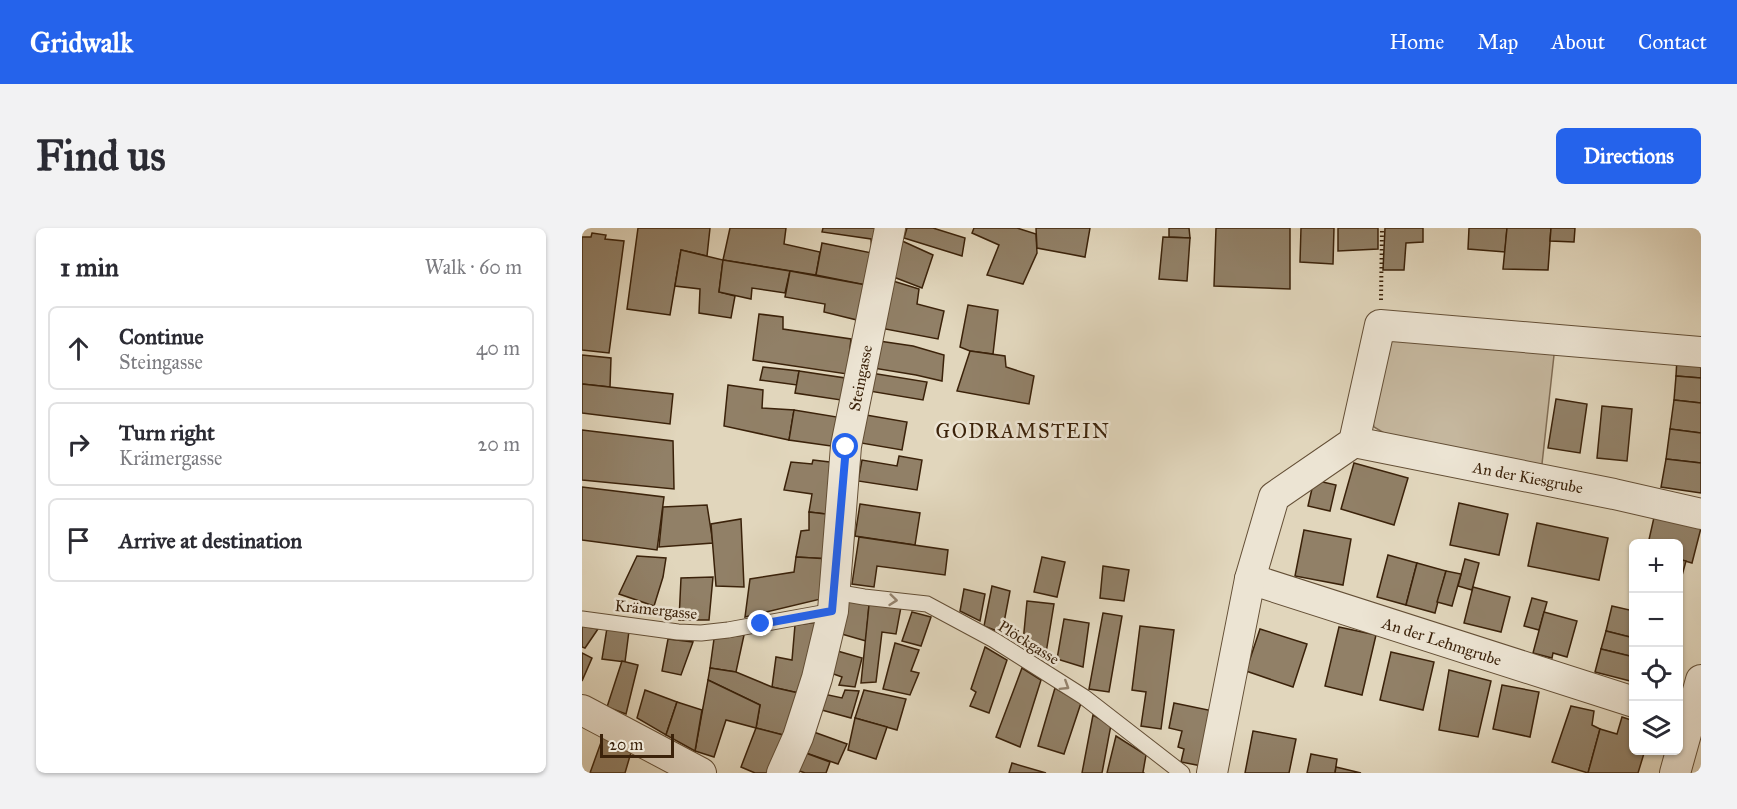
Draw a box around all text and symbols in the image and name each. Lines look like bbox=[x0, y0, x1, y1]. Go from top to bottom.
text: Gridwalk bbox=[30, 25, 133, 60]
text: Home bbox=[1389, 29, 1444, 55]
text: Map bbox=[1477, 29, 1518, 55]
text: About bbox=[1551, 29, 1605, 55]
text: Contact bbox=[1638, 29, 1707, 55]
button: Directions bbox=[1556, 128, 1701, 184]
text: Find us bbox=[36, 130, 166, 182]
text: 1 min bbox=[60, 251, 119, 283]
text: Walk · 60 m bbox=[425, 255, 522, 279]
text: Continue bbox=[119, 323, 204, 350]
icon: ahead bbox=[62, 332, 95, 365]
text: 40 m bbox=[476, 336, 520, 360]
street label: Steingasse bbox=[845, 343, 877, 413]
text: Steingasse bbox=[119, 350, 203, 374]
text: Turn right bbox=[119, 419, 215, 446]
district label: GODRAMSTEIN bbox=[936, 419, 1110, 443]
icon: right bbox=[62, 428, 95, 461]
text: 20 m bbox=[477, 432, 520, 456]
route start bbox=[832, 433, 858, 459]
text: Krämergasse bbox=[119, 446, 222, 470]
street label: An der Kiesgrube bbox=[1470, 457, 1585, 499]
icon: arrive bbox=[62, 524, 95, 557]
text: Arrive at destination bbox=[119, 527, 302, 554]
map controls bbox=[1629, 539, 1683, 755]
button: + bbox=[1629, 539, 1683, 593]
button: − bbox=[1629, 593, 1683, 647]
one-way arrow bbox=[888, 594, 897, 606]
street label: Krämergasse bbox=[614, 596, 698, 624]
route end bbox=[747, 610, 773, 636]
street label: An der Lehmgrube bbox=[1379, 613, 1504, 671]
street label: Plöckgasse bbox=[994, 616, 1063, 670]
button: locate bbox=[1629, 647, 1683, 701]
one-way arrow bbox=[1059, 678, 1070, 689]
button: layers bbox=[1629, 701, 1683, 755]
scale bar bbox=[600, 731, 674, 758]
text: 20 m bbox=[609, 735, 643, 754]

